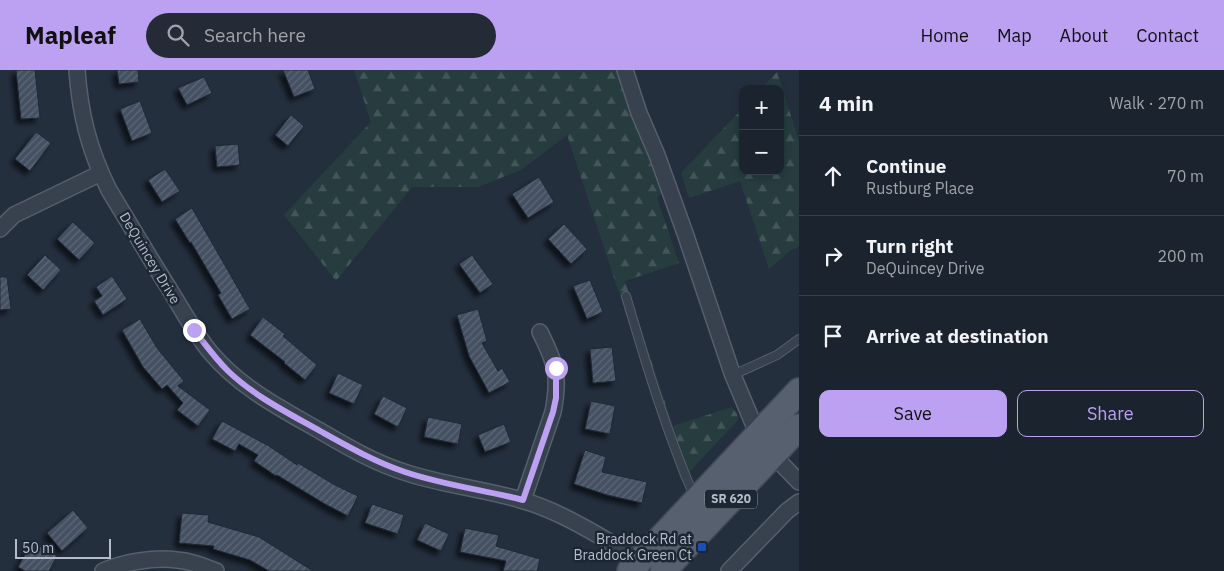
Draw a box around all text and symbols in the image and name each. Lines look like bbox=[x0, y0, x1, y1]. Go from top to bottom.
search box bbox=[146, 13, 496, 58]
text: Mapleaf bbox=[25, 19, 116, 51]
icon: search bbox=[164, 21, 192, 49]
text: Search here bbox=[204, 23, 306, 47]
text: Home bbox=[921, 24, 969, 47]
text: Map bbox=[997, 24, 1032, 47]
text: About bbox=[1060, 24, 1108, 47]
text: Contact bbox=[1136, 24, 1199, 47]
map controls bbox=[739, 85, 784, 175]
button: + bbox=[739, 85, 784, 130]
text: 4 min bbox=[819, 89, 874, 117]
text: Walk · 270 m bbox=[1109, 93, 1204, 113]
button: − bbox=[739, 130, 784, 175]
text: Continue bbox=[866, 154, 946, 178]
icon: ahead bbox=[819, 162, 847, 190]
text: 70 m bbox=[1167, 166, 1204, 186]
text: Rustburg Place bbox=[866, 178, 974, 198]
street label: DeQuincey Drive bbox=[116, 209, 185, 307]
text: Turn right bbox=[866, 234, 953, 258]
icon: right bbox=[819, 242, 847, 270]
text: 200 m bbox=[1157, 246, 1204, 266]
text: DeQuincey Drive bbox=[866, 258, 985, 278]
route end bbox=[183, 319, 206, 342]
icon: arrive bbox=[819, 322, 847, 350]
text: Arrive at destination bbox=[866, 324, 1049, 348]
route start bbox=[545, 357, 568, 380]
button: Save bbox=[819, 390, 1007, 437]
button: Share bbox=[1017, 390, 1204, 437]
road number: SR 620 bbox=[705, 489, 757, 508]
place label: Braddock Rd at Braddock Green Ct bbox=[573, 530, 692, 564]
scale bar bbox=[15, 536, 111, 559]
text: 50 m bbox=[22, 539, 54, 557]
marker: Braddock Rd at Braddock Green Ct bbox=[696, 541, 708, 553]

